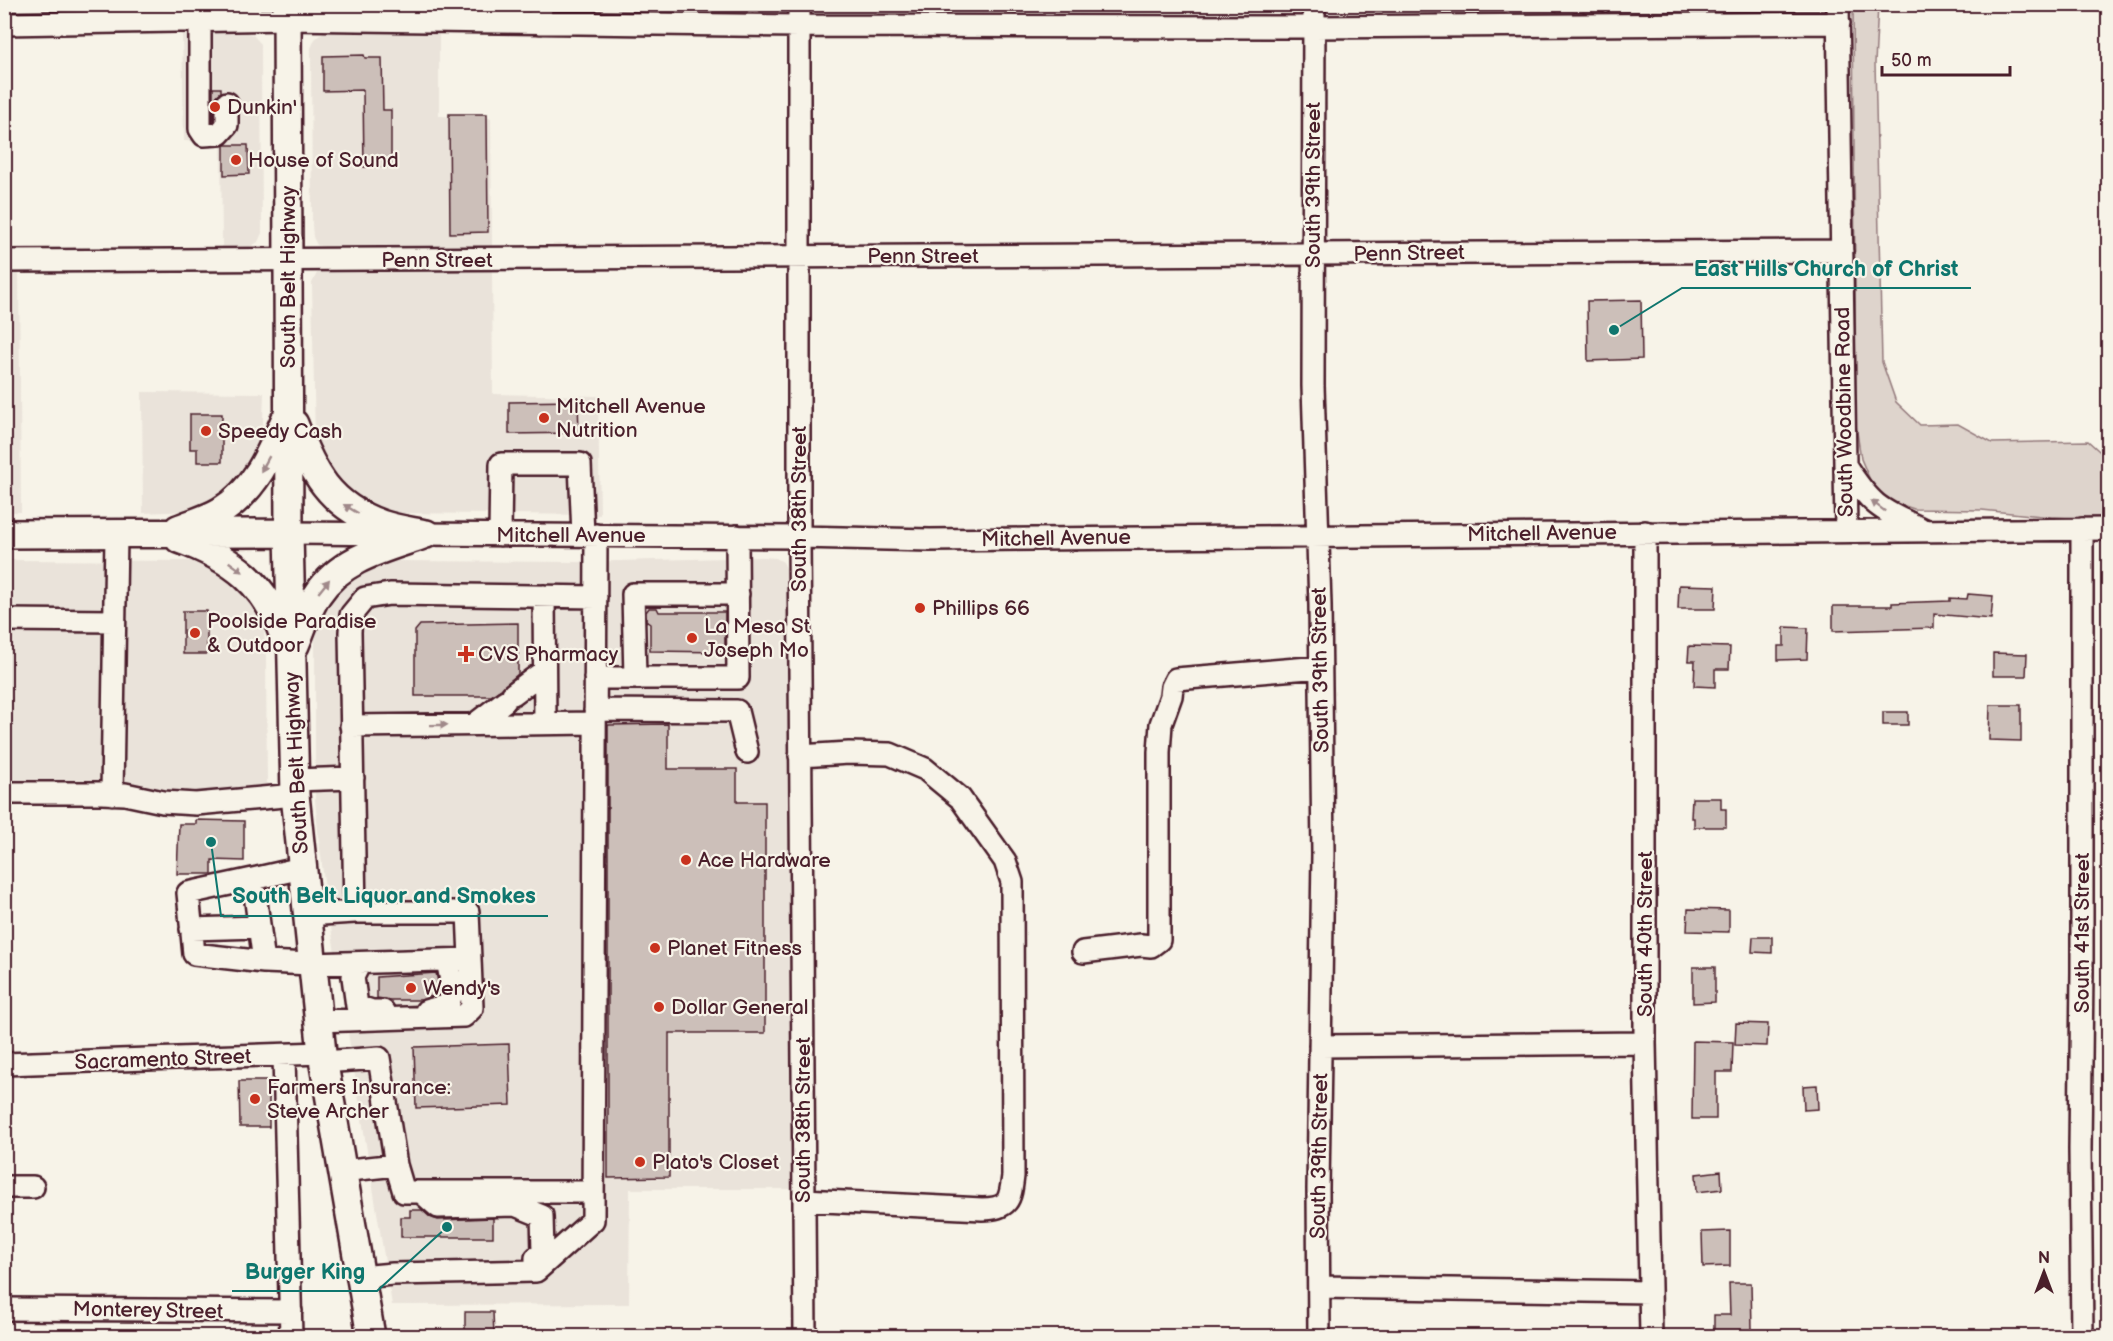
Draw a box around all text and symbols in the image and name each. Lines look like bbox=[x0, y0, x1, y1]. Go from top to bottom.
scale bar bbox=[1882, 39, 2010, 77]
text: 50 m bbox=[1891, 50, 1932, 71]
place label: Dunkin' bbox=[227, 95, 297, 120]
marker: Dunkin' bbox=[208, 100, 222, 114]
street label: South 39th Street bbox=[1301, 102, 1326, 268]
place label: House of Sound bbox=[248, 148, 399, 173]
marker: House of Sound bbox=[229, 153, 243, 167]
street label: South Belt Highway bbox=[276, 185, 301, 368]
street label: Penn Street bbox=[1353, 240, 1465, 267]
street label: Penn Street bbox=[867, 244, 979, 269]
street label: Penn Street bbox=[381, 248, 493, 273]
callout: East Hills Church of Christ bbox=[1682, 248, 1971, 288]
text: East Hills Church of Christ bbox=[1694, 256, 1959, 283]
street label: South Woodbine Road bbox=[1830, 307, 1859, 517]
place label: Mitchell Avenue Nutrition bbox=[556, 394, 706, 443]
marker: Mitchell Avenue Nutrition bbox=[537, 411, 551, 425]
place label: Speedy Cash bbox=[218, 419, 342, 444]
marker: Speedy Cash bbox=[199, 424, 213, 438]
street label: South 38th Street bbox=[787, 425, 812, 592]
one-way arrow bbox=[260, 456, 270, 473]
one-way arrow bbox=[1871, 500, 1887, 512]
one-way arrow bbox=[343, 504, 359, 515]
street label: Mitchell Avenue bbox=[1467, 520, 1617, 547]
street label: Mitchell Avenue bbox=[496, 523, 646, 548]
street label: Mitchell Avenue bbox=[981, 525, 1131, 552]
one-way arrow bbox=[227, 561, 243, 573]
one-way arrow bbox=[317, 579, 330, 594]
street label: South 39th Street bbox=[1307, 586, 1334, 753]
place label: Phillips 66 bbox=[932, 596, 1030, 621]
marker: Phillips 66 bbox=[913, 601, 927, 615]
place label: Poolside Paradise & Outdoor bbox=[207, 609, 376, 658]
place label: La Mesa St Joseph Mo bbox=[704, 614, 811, 663]
marker: Poolside Paradise & Outdoor bbox=[188, 626, 202, 640]
marker: La Mesa St Joseph Mo bbox=[685, 631, 699, 645]
place label: CVS Pharmacy bbox=[478, 642, 619, 667]
marker: CVS Pharmacy bbox=[459, 647, 473, 661]
street label: South Belt Highway bbox=[279, 671, 314, 855]
one-way arrow bbox=[429, 720, 448, 729]
place label: Ace Hardware bbox=[698, 848, 831, 873]
street label: South 40th Street bbox=[1633, 850, 1658, 1017]
street label: South 41st Street bbox=[2070, 852, 2095, 1013]
marker: Ace Hardware bbox=[679, 853, 693, 867]
callout: South Belt Liquor and Smokes bbox=[221, 876, 548, 916]
text: South Belt Liquor and Smokes bbox=[232, 883, 536, 910]
place label: Planet Fitness bbox=[667, 936, 802, 961]
marker: Planet Fitness bbox=[648, 941, 662, 955]
place label: Wendy's bbox=[423, 976, 500, 1001]
marker: Wendy's bbox=[404, 981, 418, 995]
place label: Dollar General bbox=[671, 995, 809, 1020]
marker: Dollar General bbox=[652, 1000, 666, 1014]
street label: South 38th Street bbox=[791, 1036, 816, 1203]
street label: Sacramento Street bbox=[74, 1044, 253, 1075]
street label: South 39th Street bbox=[1306, 1072, 1333, 1239]
place label: Farmers Insurance: Steve Archer bbox=[267, 1075, 451, 1124]
marker: Farmers Insurance: Steve Archer bbox=[248, 1092, 262, 1106]
place label: Plato's Closet bbox=[652, 1150, 780, 1175]
marker: Plato's Closet bbox=[633, 1155, 647, 1169]
north arrow bbox=[2014, 1242, 2074, 1302]
text: N bbox=[2038, 1249, 2050, 1268]
callout: Burger King bbox=[232, 1251, 377, 1291]
text: Burger King bbox=[245, 1259, 365, 1286]
street label: Monterey Street bbox=[72, 1297, 224, 1324]

